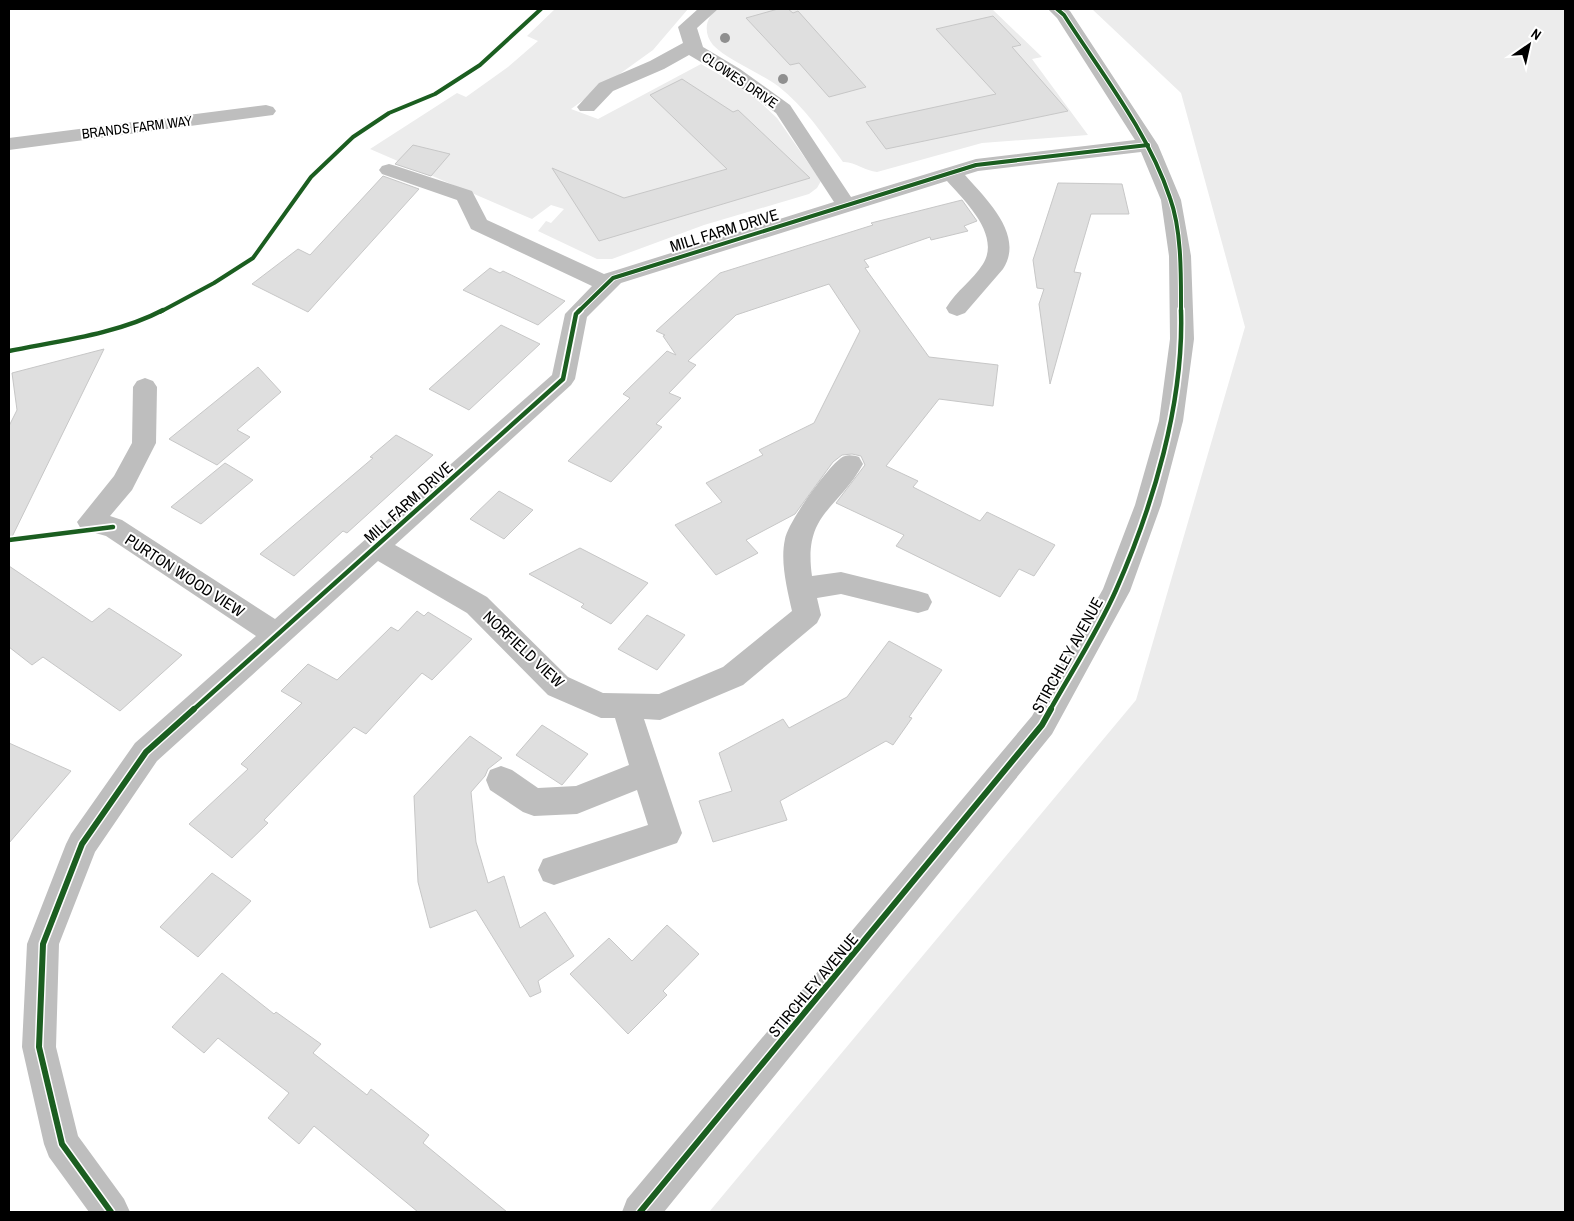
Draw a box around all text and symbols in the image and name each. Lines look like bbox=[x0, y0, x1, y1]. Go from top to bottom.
north arrow bbox=[1504, 20, 1554, 70]
text: N bbox=[1528, 24, 1545, 44]
street label: CLOWES DRIVE bbox=[698, 48, 782, 112]
street label: BRANDS FARM WAY bbox=[81, 111, 194, 143]
street label: MILL FARM DRIVE bbox=[667, 203, 781, 257]
street label: MILL FARM DRIVE bbox=[359, 456, 457, 548]
street label: PURTON WOOD VIEW bbox=[121, 528, 249, 622]
street label: STIRCHLEY AVENUE bbox=[1026, 593, 1108, 717]
street label: NORFIELD VIEW bbox=[479, 606, 570, 693]
street label: STIRCHLEY AVENUE bbox=[763, 928, 863, 1042]

